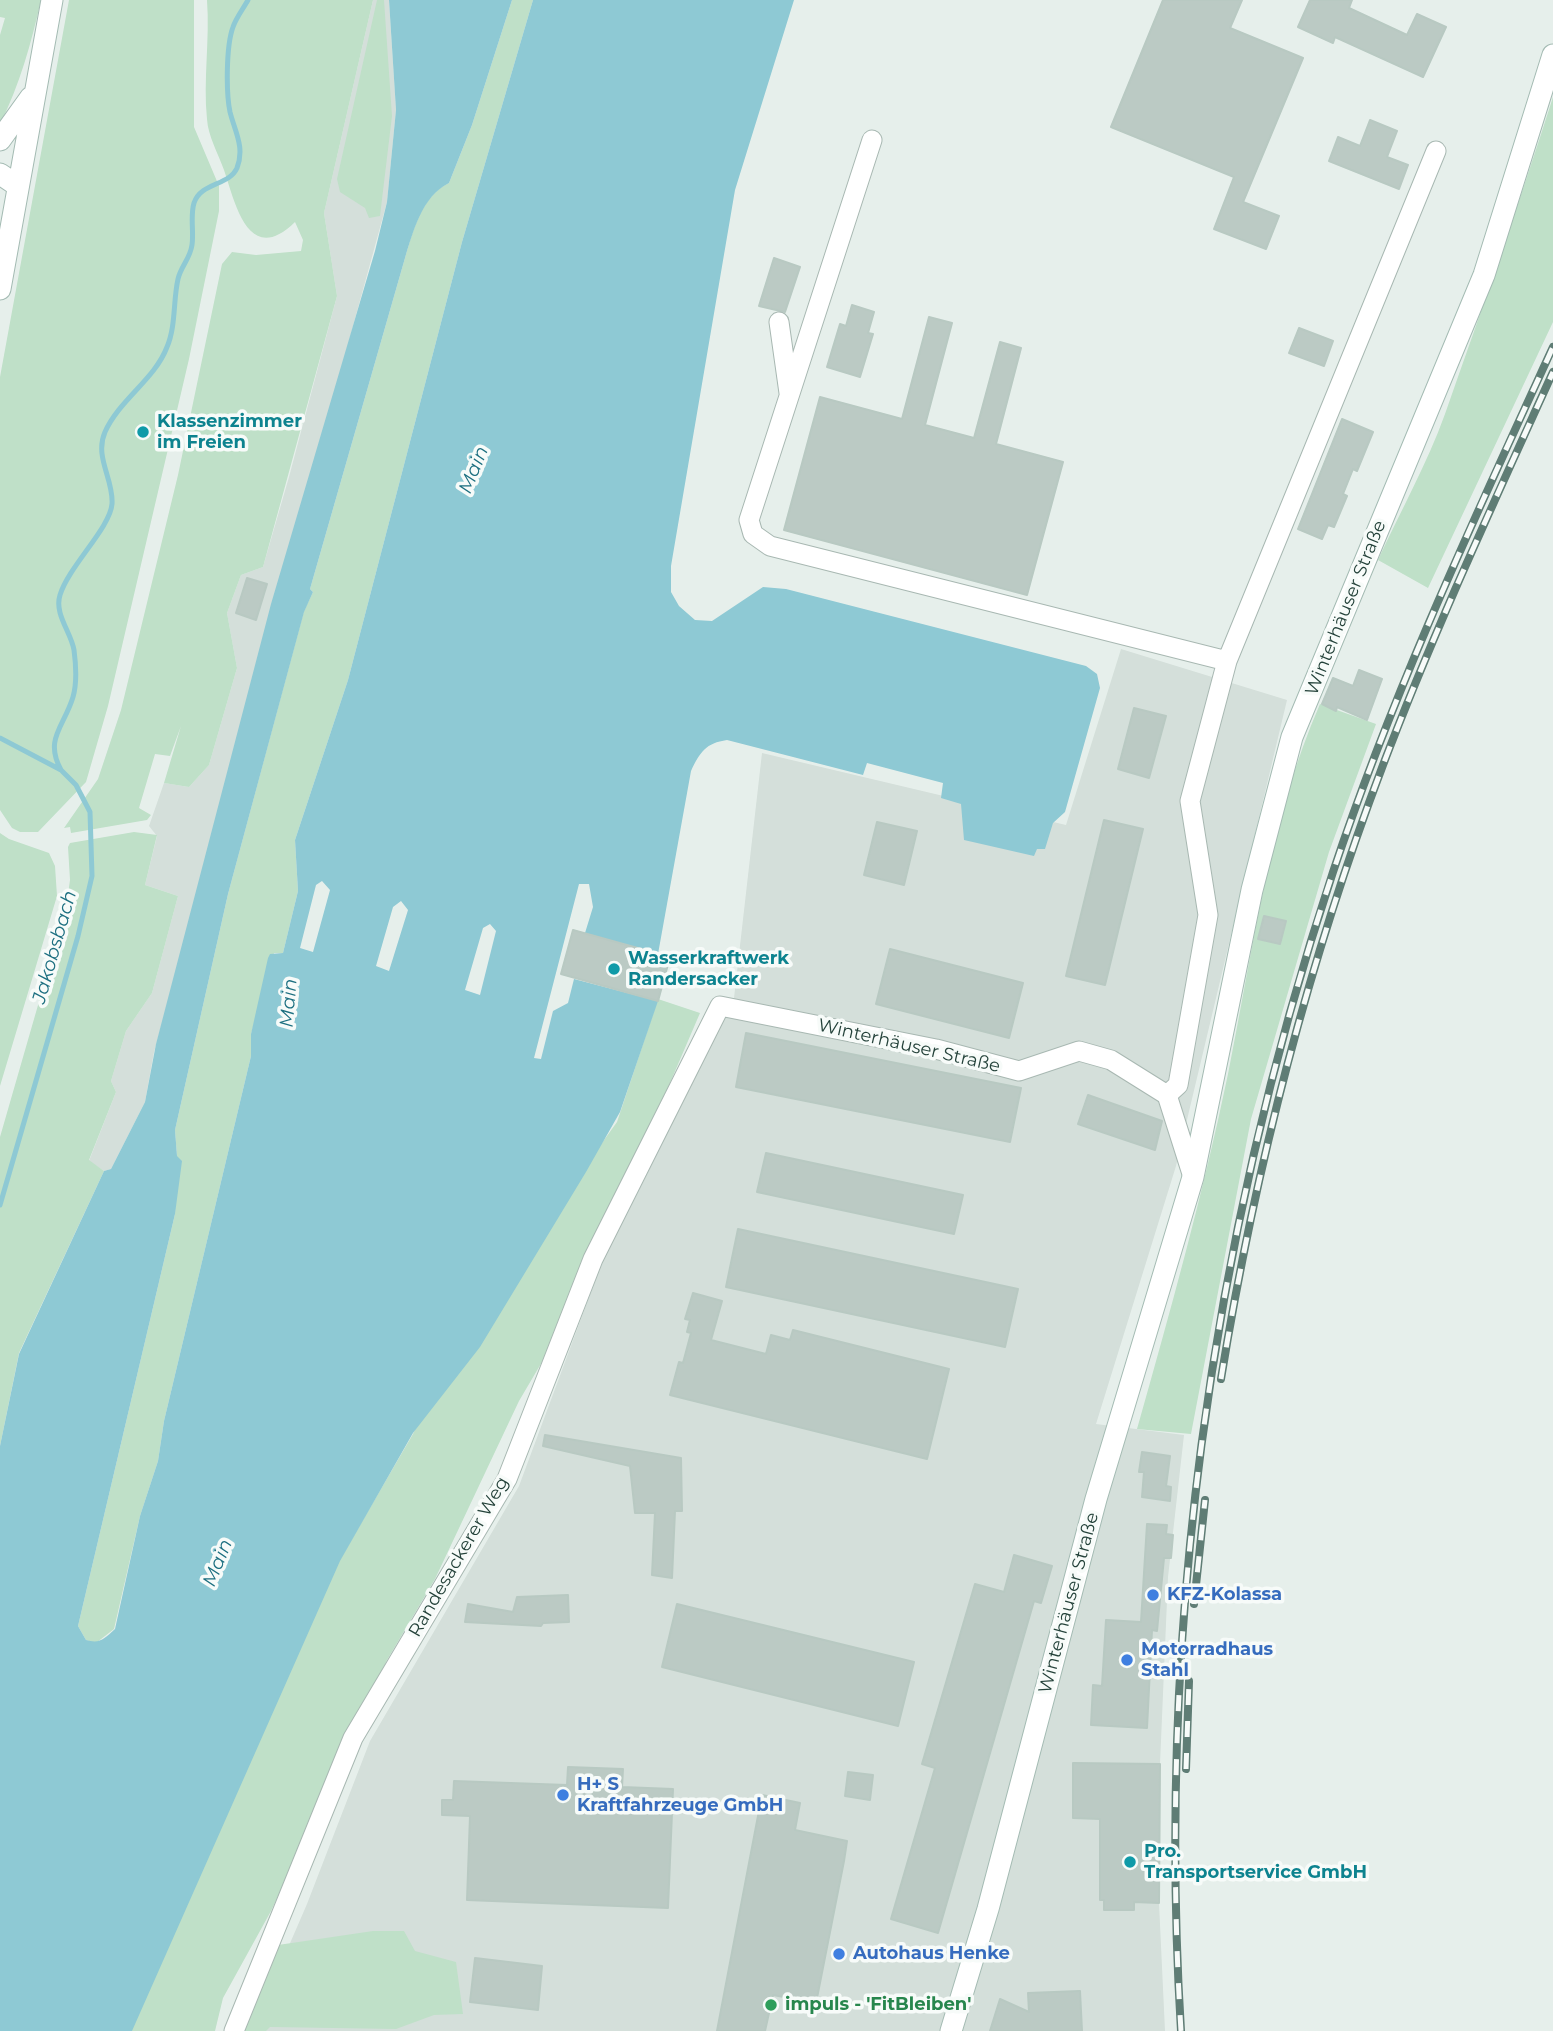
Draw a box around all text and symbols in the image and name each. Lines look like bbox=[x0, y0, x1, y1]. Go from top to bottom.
place label: Klassenzimmer im Freien bbox=[157, 411, 302, 453]
marker: Klassenzimmer im Freien bbox=[135, 424, 151, 440]
water label: Main bbox=[454, 443, 494, 497]
street label: Winterhäuser Straße bbox=[1301, 518, 1391, 698]
water label: Jakobsbach bbox=[28, 888, 82, 1006]
place label: Wasserkraftwerk Randersacker bbox=[628, 948, 789, 990]
marker: Wasserkraftwerk Randersacker bbox=[606, 961, 622, 977]
water label: Main bbox=[276, 978, 302, 1028]
street label: Winterhäuser Straße bbox=[816, 1015, 1002, 1077]
street label: Randesackerer Weg bbox=[404, 1473, 514, 1641]
street label: Winterhäuser Straße bbox=[1034, 1510, 1104, 1696]
water label: Main bbox=[198, 1536, 238, 1590]
place label: KFZ-Kolassa bbox=[1167, 1584, 1282, 1606]
marker: KFZ-Kolassa bbox=[1145, 1587, 1161, 1603]
place label: Motorradhaus Stahl bbox=[1141, 1639, 1273, 1682]
marker: Motorradhaus Stahl bbox=[1119, 1652, 1135, 1668]
place label: H+ S Kraftfahrzeuge GmbH bbox=[577, 1774, 783, 1816]
marker: H+ S Kraftfahrzeuge GmbH bbox=[555, 1787, 571, 1803]
place label: Pro. Transportservice GmbH bbox=[1144, 1841, 1367, 1884]
marker: Pro. Transportservice GmbH bbox=[1122, 1854, 1138, 1870]
place label: Autohaus Henke bbox=[853, 1943, 1010, 1965]
marker: Autohaus Henke bbox=[831, 1946, 847, 1962]
place label: impuls - 'FitBleiben' bbox=[785, 1994, 971, 2016]
marker: impuls - 'FitBleiben' bbox=[763, 1997, 779, 2013]

